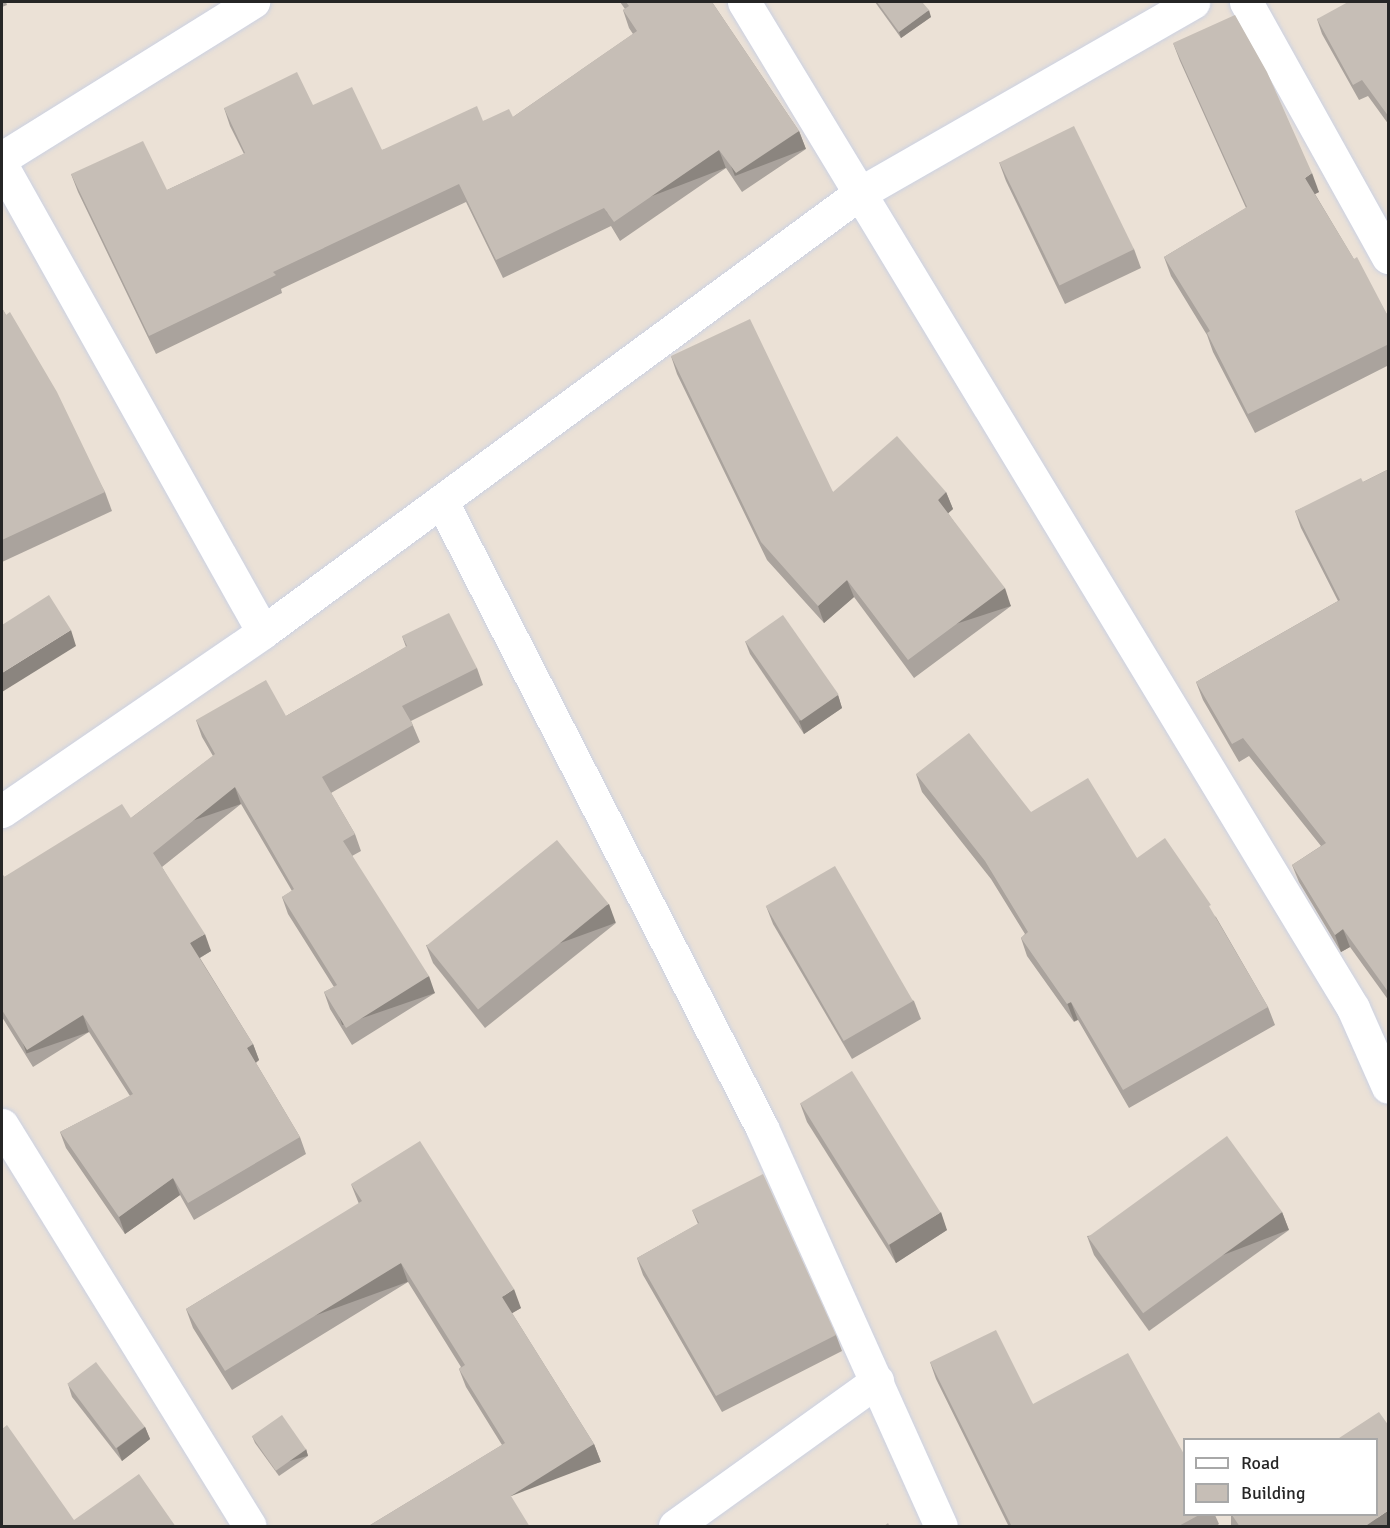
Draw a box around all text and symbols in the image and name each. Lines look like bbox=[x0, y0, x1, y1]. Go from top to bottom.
legend bbox=[1183, 1438, 1378, 1516]
text: Road bbox=[1241, 1452, 1280, 1474]
text: Building bbox=[1241, 1482, 1305, 1504]

